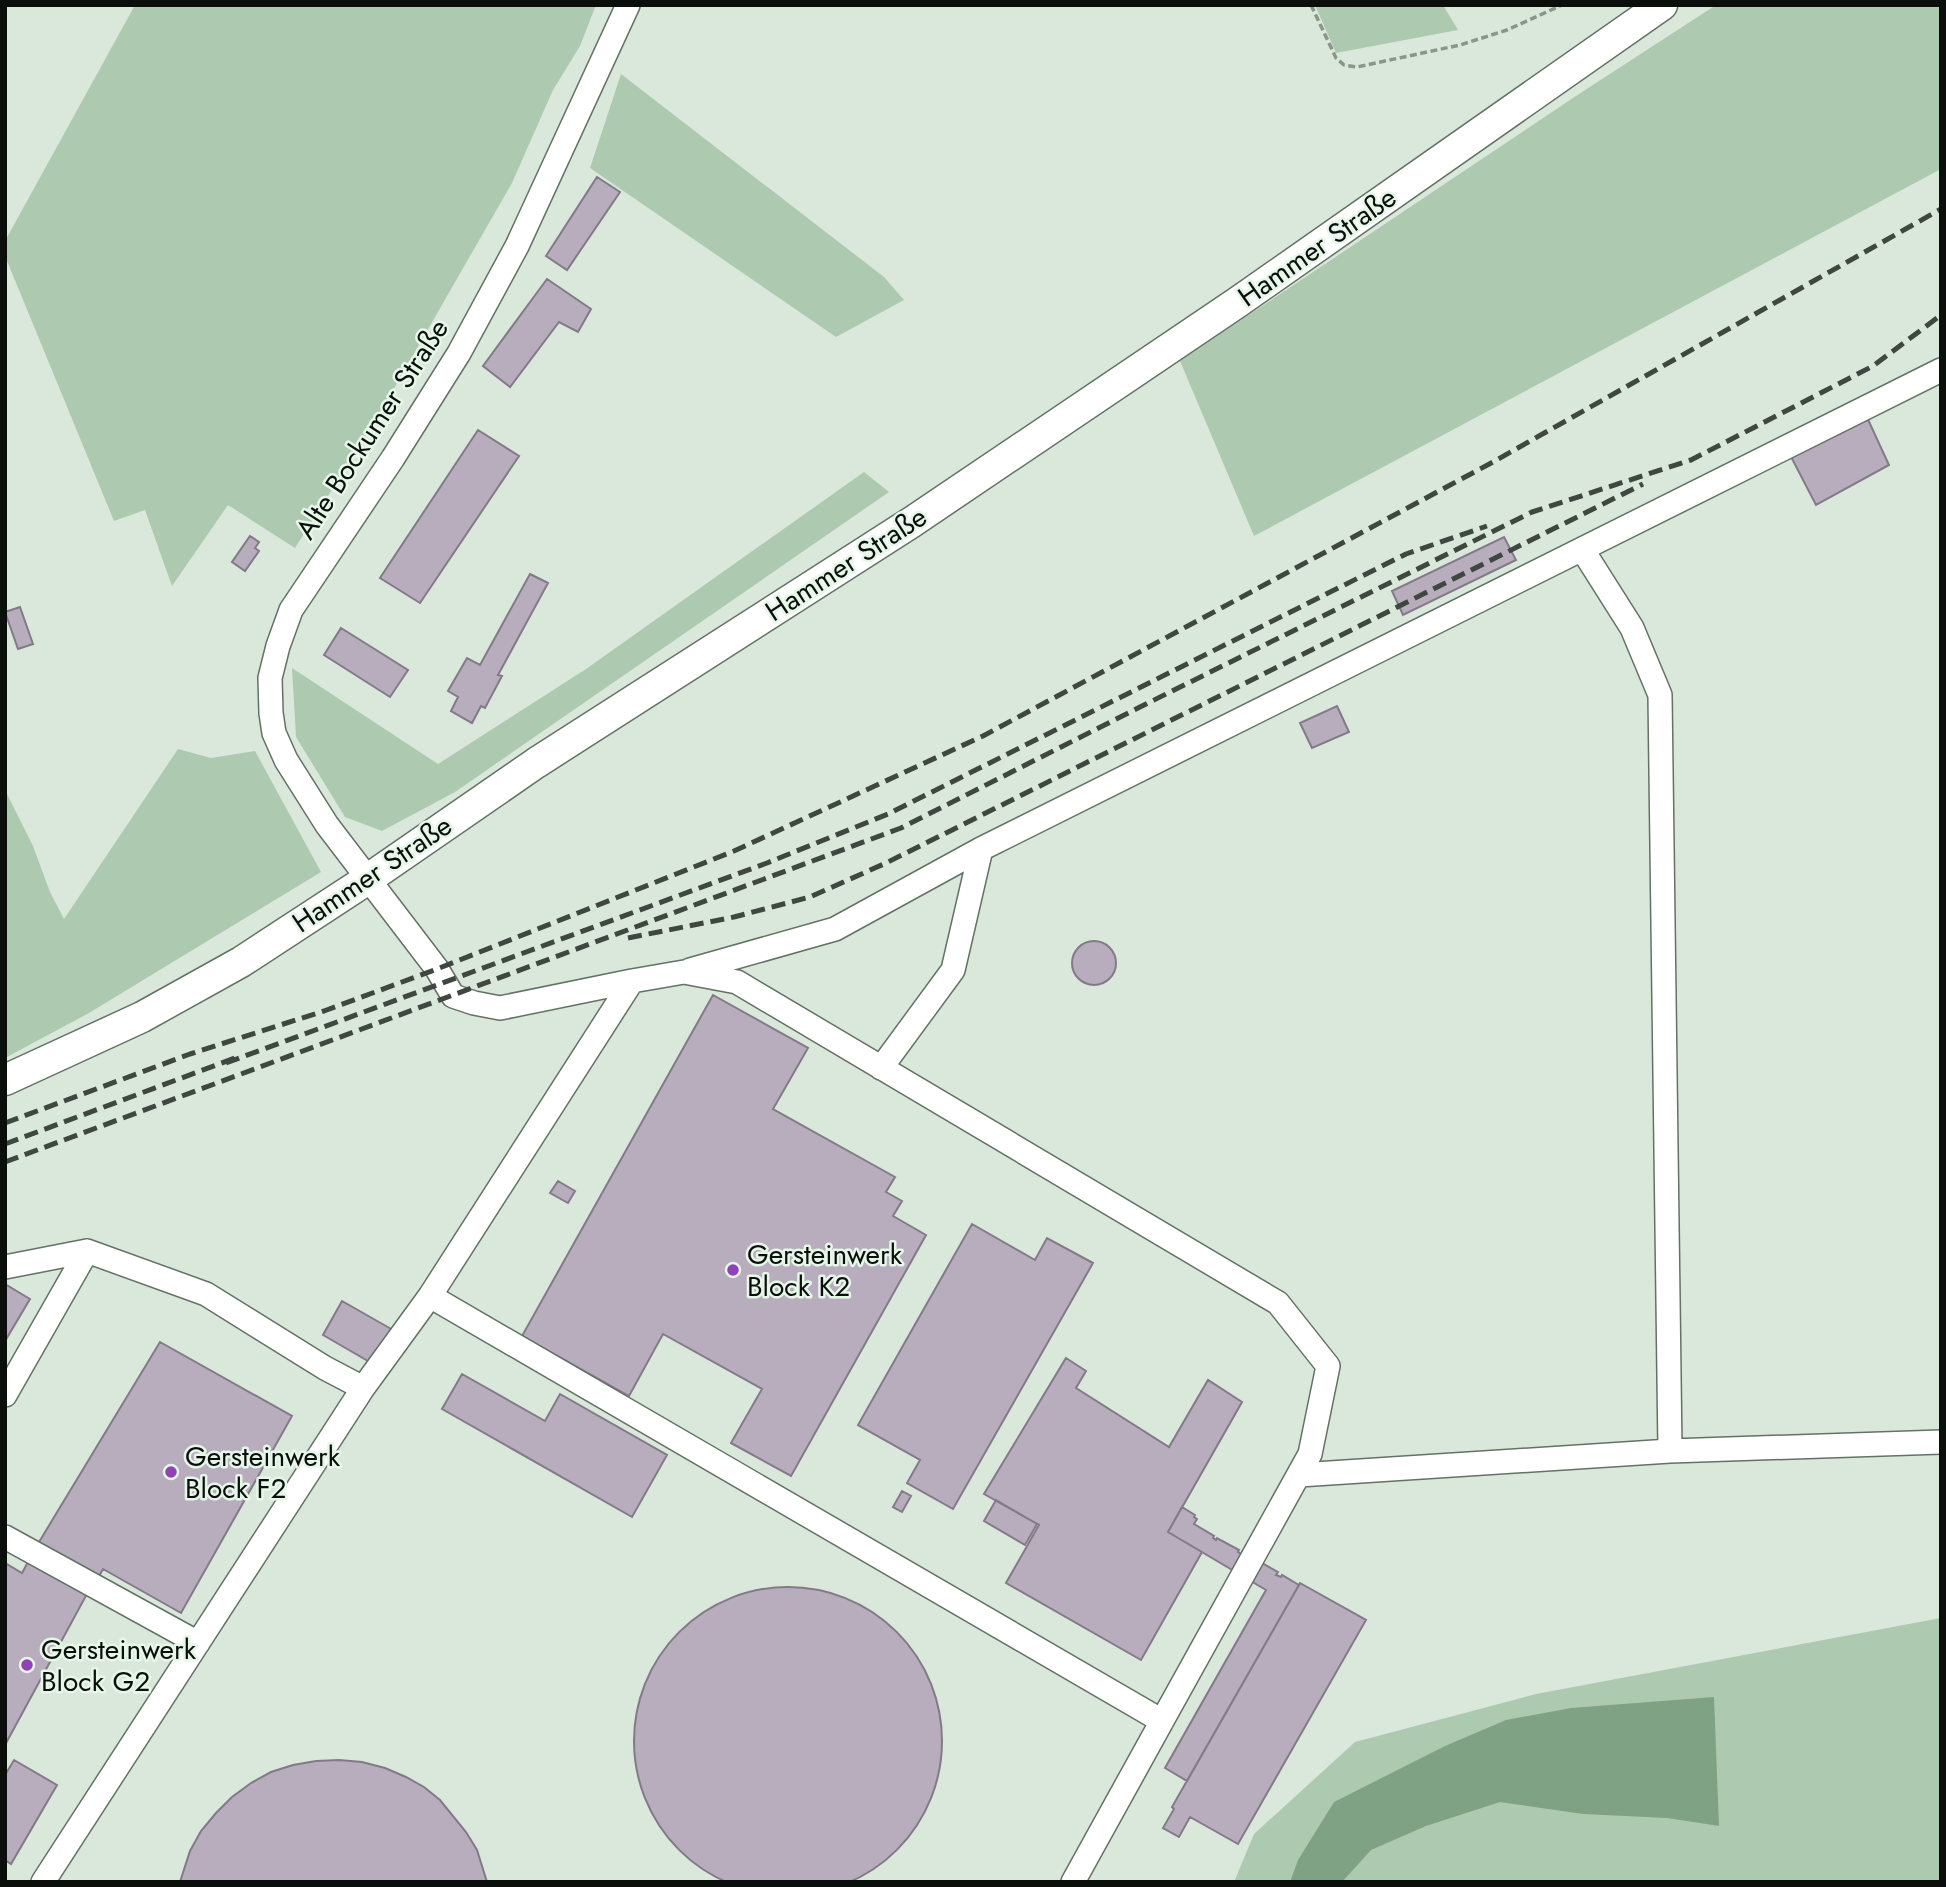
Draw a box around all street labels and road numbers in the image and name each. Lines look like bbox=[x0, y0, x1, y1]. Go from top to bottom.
street label: Hammer Straße bbox=[1229, 177, 1405, 317]
street label: Alte Bockumer Straße bbox=[285, 311, 459, 547]
street label: Hammer Straße bbox=[757, 496, 935, 632]
street label: Hammer Straße bbox=[284, 805, 460, 943]

